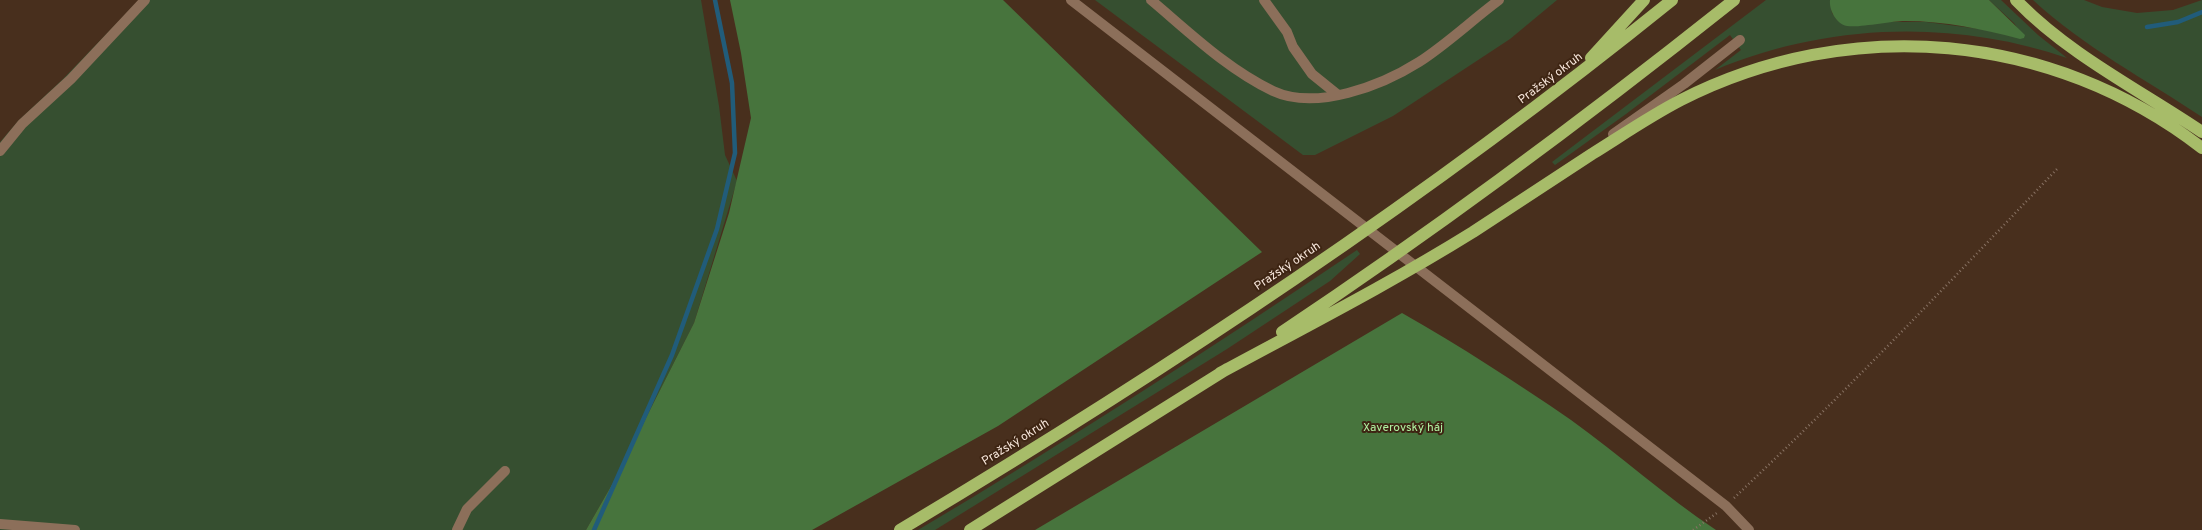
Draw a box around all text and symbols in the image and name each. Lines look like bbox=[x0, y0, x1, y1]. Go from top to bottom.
street label: Pražský okruh bbox=[1516, 50, 1586, 108]
street label: Pražský okruh bbox=[1252, 240, 1324, 294]
street label: Pražský okruh bbox=[980, 417, 1052, 469]
park label: Xaverovský háj bbox=[1363, 422, 1443, 436]

